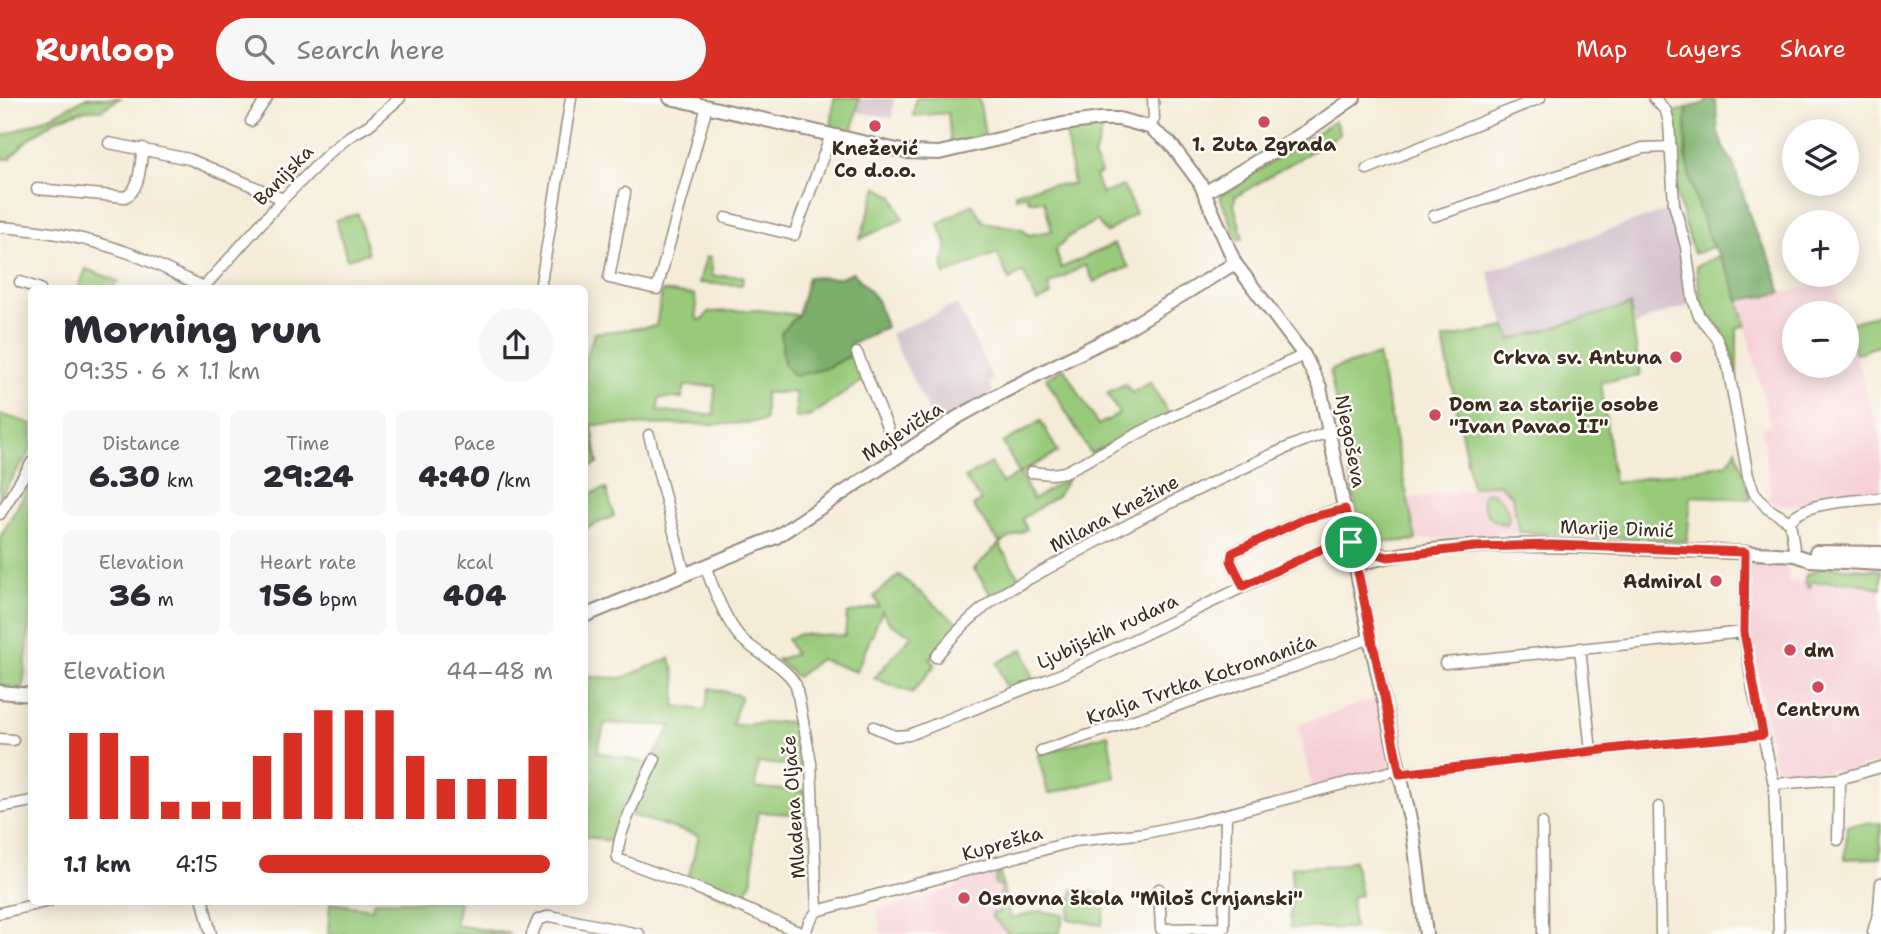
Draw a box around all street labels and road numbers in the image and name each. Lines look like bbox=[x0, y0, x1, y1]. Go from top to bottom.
street label: Banijska bbox=[248, 139, 319, 211]
street label: Njegoševa bbox=[1329, 393, 1372, 490]
street label: Majevička bbox=[857, 396, 948, 467]
street label: Milana Knežine bbox=[1045, 469, 1183, 558]
street label: Marije Dimić bbox=[1559, 514, 1675, 543]
street label: Ljubijskih rudara bbox=[1033, 588, 1182, 675]
street label: Kralja Tvrtka Kotromanića bbox=[1083, 628, 1319, 731]
street label: Mladena Oljače bbox=[776, 734, 811, 880]
street label: Kupreška bbox=[959, 820, 1045, 867]

